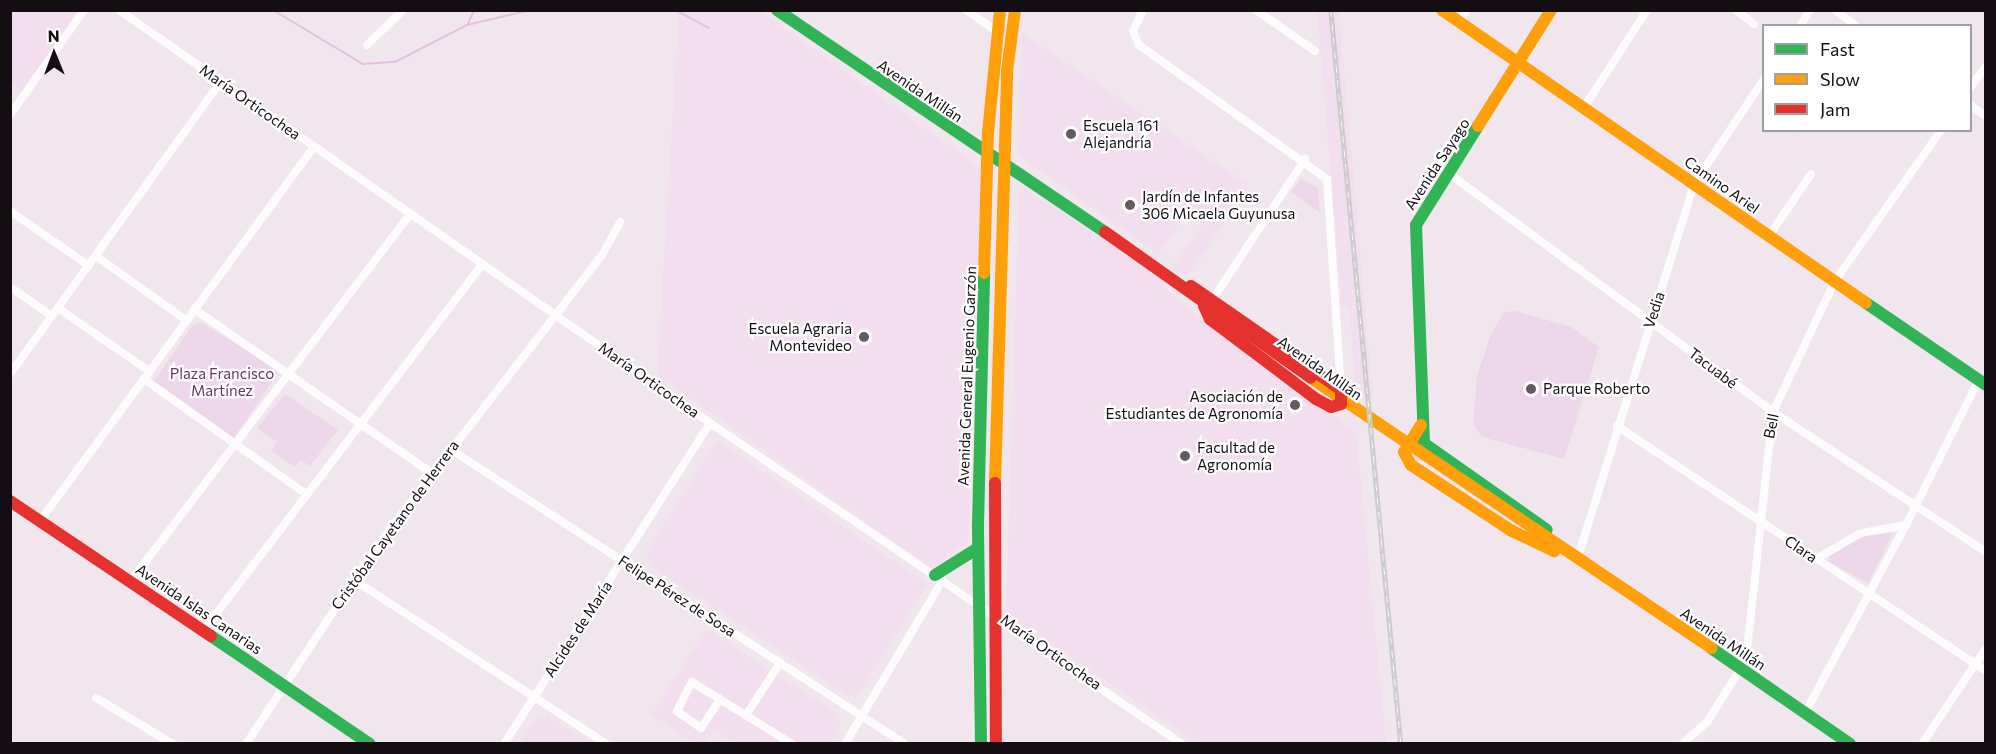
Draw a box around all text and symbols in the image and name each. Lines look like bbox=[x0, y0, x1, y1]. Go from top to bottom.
north arrow bbox=[24, 24, 84, 84]
legend bbox=[1762, 24, 1972, 132]
text: N bbox=[48, 26, 60, 45]
text: Fast bbox=[1820, 38, 1855, 60]
street label: Avenida Millán bbox=[874, 56, 966, 126]
street label: María Orticochea bbox=[196, 60, 304, 144]
text: Slow bbox=[1820, 68, 1860, 90]
text: Jam bbox=[1820, 98, 1850, 120]
street label: Avenida Sayago bbox=[1401, 115, 1473, 213]
place label: Escuela 161 Alejandría bbox=[1083, 116, 1159, 151]
marker: Escuela 161 Alejandría bbox=[1064, 127, 1078, 141]
street label: Camino Ariel bbox=[1681, 153, 1763, 217]
place label: Jardín de Infantes 306 Micaela Guyunusa bbox=[1142, 187, 1295, 222]
marker: Jardín de Infantes 306 Micaela Guyunusa bbox=[1123, 198, 1137, 212]
street label: Avenida General Eugenio Garzón bbox=[954, 266, 980, 486]
street label: Vedia bbox=[1640, 289, 1668, 331]
place label: Escuela Agraria Montevideo bbox=[749, 319, 852, 354]
marker: Escuela Agraria Montevideo bbox=[857, 330, 871, 344]
street label: Avenida Millán bbox=[1274, 332, 1366, 404]
street label: María Orticochea bbox=[595, 338, 703, 422]
street label: Tacuabé bbox=[1685, 344, 1741, 392]
park label: Plaza Francisco Martínez bbox=[170, 364, 274, 399]
place label: Parque Roberto bbox=[1543, 380, 1650, 398]
marker: Parque Roberto bbox=[1524, 382, 1538, 396]
place label: Asociación de Estudiantes de Agronomía bbox=[1106, 387, 1283, 422]
marker: Asociación de Estudiantes de Agronomía bbox=[1288, 398, 1302, 412]
street label: Bell bbox=[1760, 412, 1782, 440]
street label: Cristóbal Cayetano de Herrera bbox=[327, 437, 463, 613]
place label: Facultad de Agronomía bbox=[1197, 438, 1275, 473]
marker: Facultad de Agronomía bbox=[1178, 449, 1192, 463]
street label: Clara bbox=[1781, 532, 1821, 566]
street label: Felipe Pérez de Sosa bbox=[615, 551, 739, 641]
street label: Avenida Islas Canarias bbox=[132, 560, 266, 658]
street label: Alcides de María bbox=[540, 578, 616, 680]
street label: Avenida Millán bbox=[1677, 604, 1769, 674]
street label: María Orticochea bbox=[997, 610, 1105, 694]

